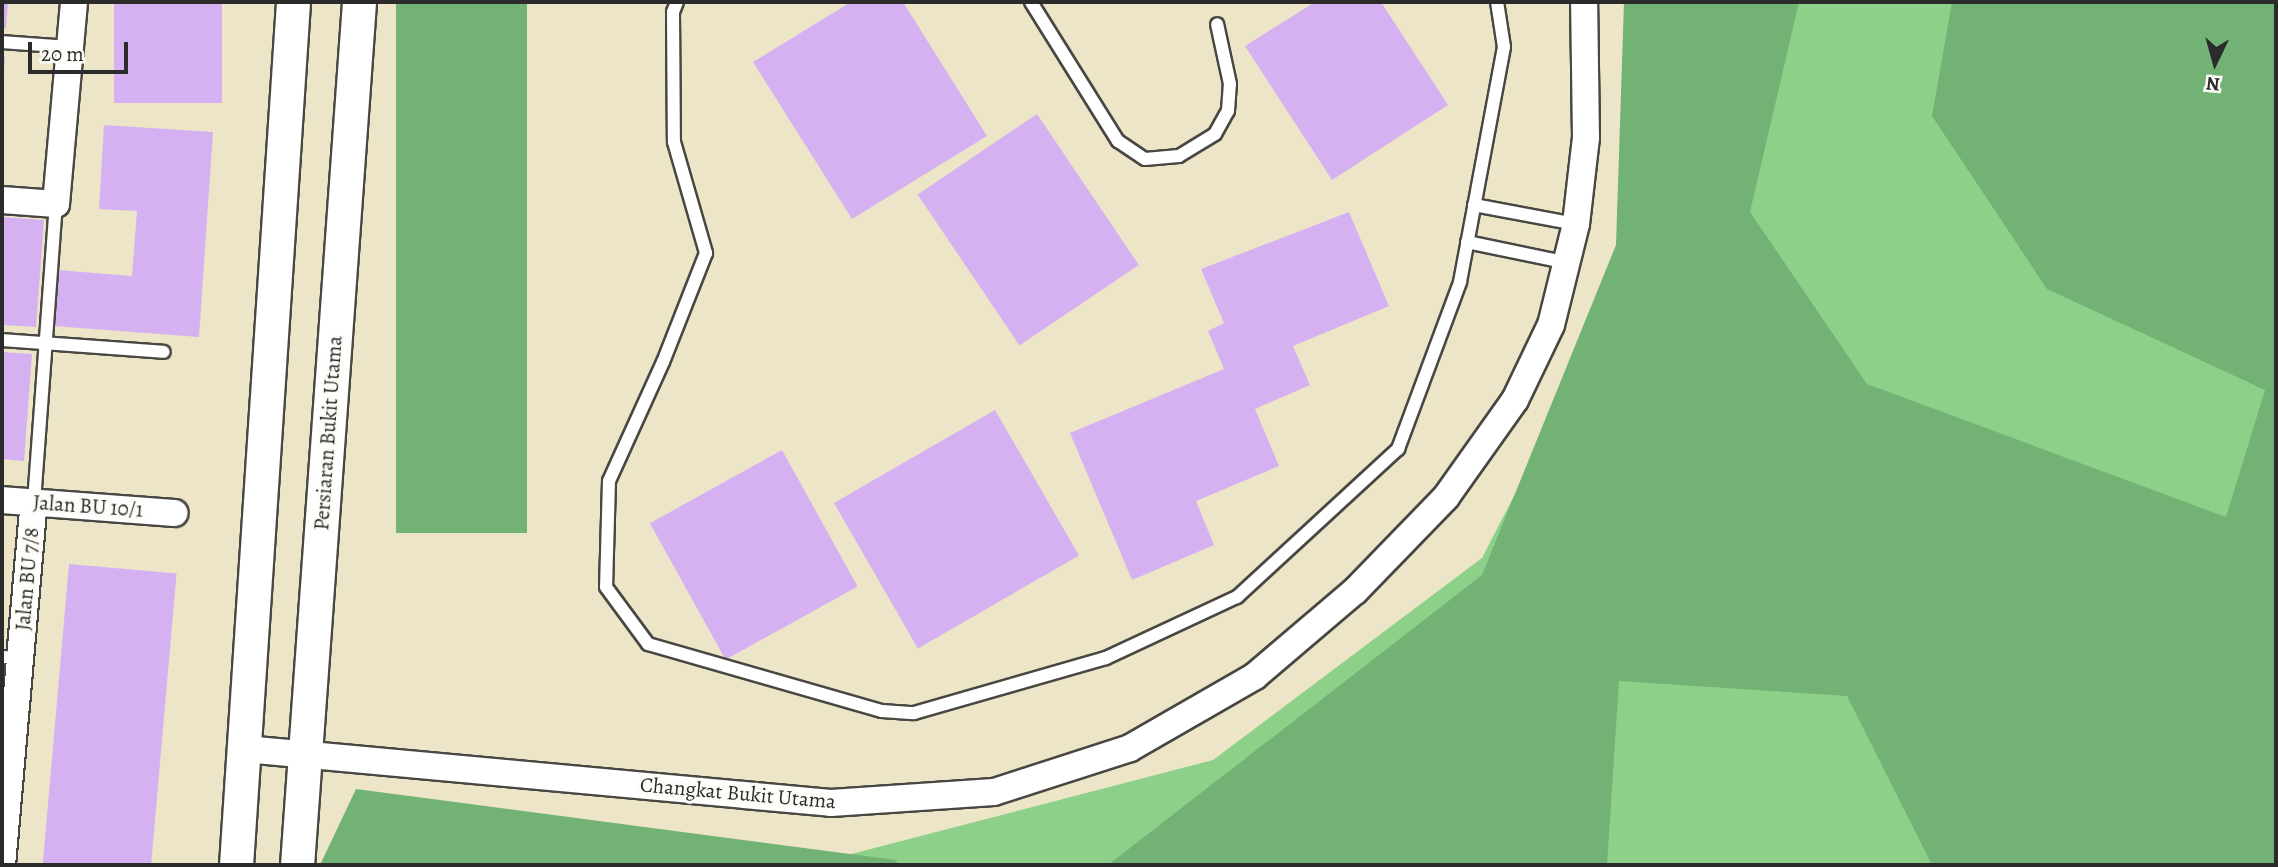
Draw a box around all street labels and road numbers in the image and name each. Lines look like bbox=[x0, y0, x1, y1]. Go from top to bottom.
street label: Persiaran Bukit Utama bbox=[309, 335, 347, 531]
street label: Jalan BU 10/1 bbox=[32, 490, 144, 522]
street label: Jalan BU 7/8 bbox=[10, 526, 44, 632]
street label: Changkat Bukit Utama bbox=[639, 772, 837, 814]

